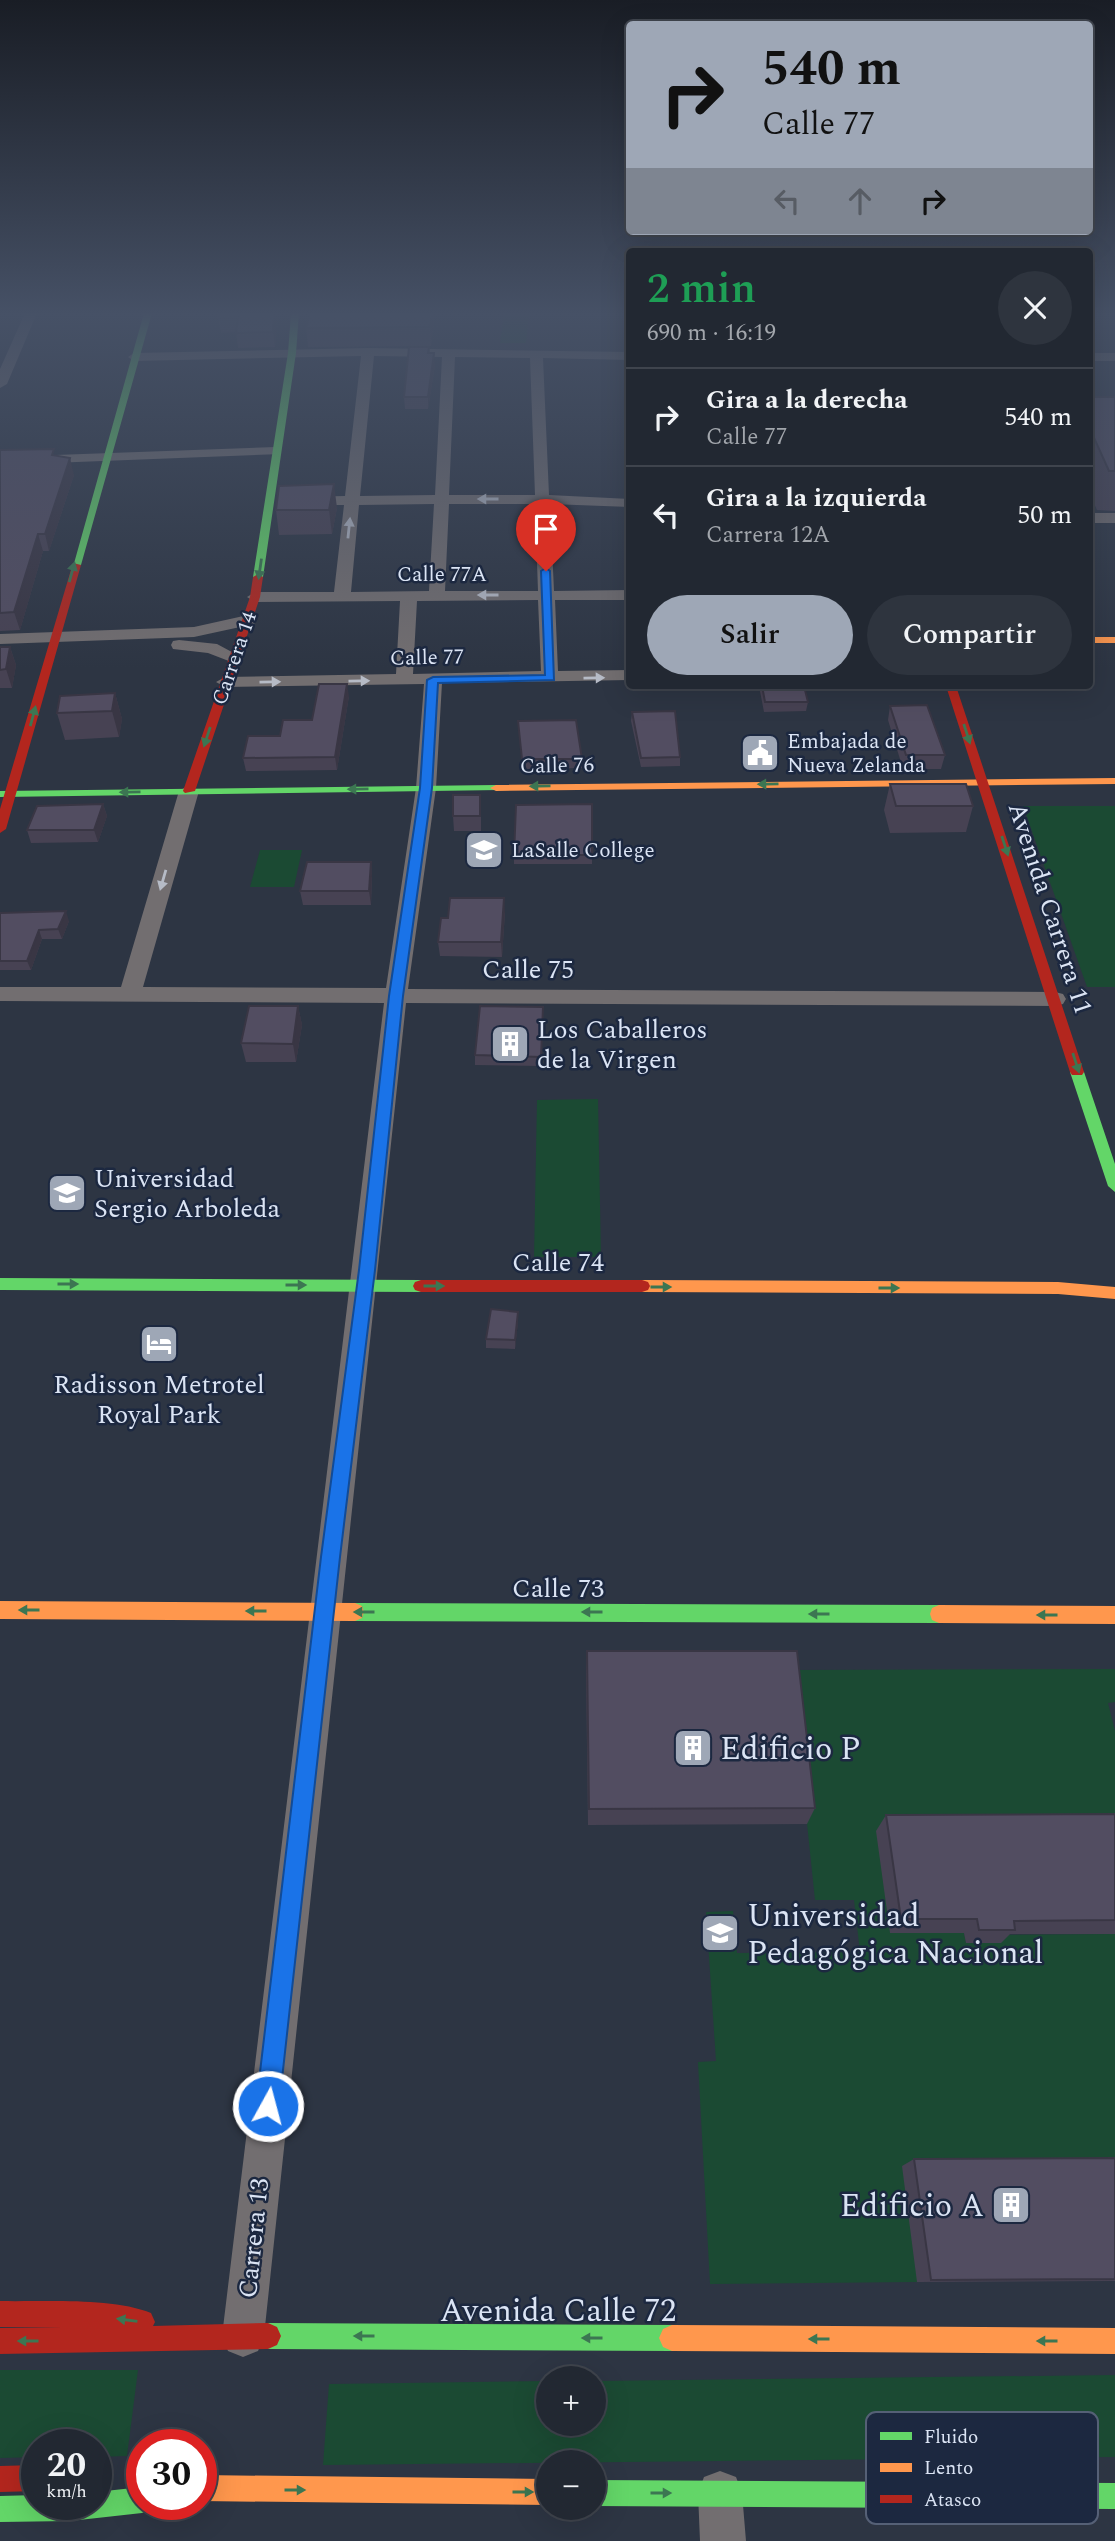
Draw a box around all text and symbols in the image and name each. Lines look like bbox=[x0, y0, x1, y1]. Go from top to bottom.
text: 540 m bbox=[762, 32, 901, 107]
icon: right bbox=[647, 49, 738, 140]
text: Calle 77 bbox=[762, 100, 875, 149]
icon: left bbox=[768, 182, 806, 220]
icon: ahead bbox=[841, 182, 879, 220]
icon: right bbox=[914, 182, 952, 220]
text: 2 min bbox=[647, 258, 756, 321]
button: close bbox=[998, 271, 1072, 345]
text: 690 m · 16:19 bbox=[647, 316, 776, 351]
text: Gira a la derecha bbox=[706, 380, 908, 420]
text: 540 m bbox=[1004, 397, 1072, 437]
icon: right bbox=[647, 398, 685, 436]
text: Calle 77 bbox=[706, 420, 787, 455]
text: Gira a la izquierda bbox=[706, 478, 927, 518]
one-way arrow bbox=[477, 493, 499, 505]
text: 50 m bbox=[1017, 495, 1072, 535]
icon: left bbox=[647, 496, 685, 534]
pin bbox=[516, 499, 576, 571]
icon: arrive bbox=[527, 510, 565, 548]
one-way arrow bbox=[344, 517, 355, 539]
text: Carrera 12A bbox=[706, 518, 830, 553]
one-way arrow bbox=[254, 558, 265, 580]
street label: Calle 77A bbox=[397, 559, 487, 591]
one-way arrow bbox=[67, 560, 78, 582]
one-way arrow bbox=[477, 589, 499, 601]
button: Salir bbox=[647, 595, 853, 675]
button: Compartir bbox=[867, 595, 1072, 675]
street label: Carrera 14 bbox=[204, 607, 266, 710]
street label: Calle 77 bbox=[390, 641, 464, 675]
one-way arrow bbox=[584, 672, 606, 683]
one-way arrow bbox=[348, 675, 370, 686]
one-way arrow bbox=[259, 676, 281, 688]
one-way arrow bbox=[28, 705, 39, 727]
one-way arrow bbox=[962, 723, 973, 744]
one-way arrow bbox=[202, 726, 212, 747]
place label: Embajada de Nueva Zelanda bbox=[787, 726, 926, 782]
public building icon: Embajada de Nueva Zelanda bbox=[739, 732, 781, 774]
street label: Calle 76 bbox=[520, 749, 594, 783]
one-way arrow bbox=[757, 778, 779, 790]
one-way arrow bbox=[529, 781, 551, 792]
one-way arrow bbox=[346, 783, 368, 794]
one-way arrow bbox=[119, 786, 141, 798]
street label: Avenida Carrera 11 bbox=[997, 797, 1103, 1020]
school or university icon: LaSalle College bbox=[463, 829, 505, 871]
place label: LaSalle College bbox=[511, 835, 655, 867]
one-way arrow bbox=[1000, 836, 1010, 857]
one-way arrow bbox=[158, 870, 168, 891]
street label: Calle 75 bbox=[482, 950, 574, 990]
place label: Los Caballeros de la Virgen bbox=[537, 1010, 707, 1080]
building icon: Los Caballeros de la Virgen bbox=[489, 1023, 531, 1065]
one-way arrow bbox=[1071, 1052, 1081, 1073]
place label: Universidad Sergio Arboleda bbox=[94, 1159, 280, 1229]
school or university icon: Universidad Sergio Arboleda bbox=[46, 1172, 88, 1214]
street label: Calle 74 bbox=[512, 1243, 604, 1283]
one-way arrow bbox=[57, 1278, 79, 1290]
one-way arrow bbox=[285, 1279, 307, 1291]
one-way arrow bbox=[423, 1280, 445, 1292]
one-way arrow bbox=[650, 1281, 672, 1293]
one-way arrow bbox=[878, 1282, 900, 1294]
hotel icon: Radisson Metrotel Royal Park bbox=[138, 1323, 180, 1365]
place label: Radisson Metrotel Royal Park bbox=[53, 1365, 265, 1435]
street label: Calle 73 bbox=[512, 1569, 604, 1609]
one-way arrow bbox=[18, 1604, 40, 1616]
one-way arrow bbox=[245, 1606, 267, 1617]
one-way arrow bbox=[353, 1606, 375, 1618]
one-way arrow bbox=[581, 1606, 603, 1618]
one-way arrow bbox=[808, 1608, 830, 1620]
one-way arrow bbox=[1036, 1609, 1058, 1621]
place label: Edificio P bbox=[720, 1725, 861, 1774]
building icon: Edificio P bbox=[672, 1727, 714, 1769]
place label: Universidad Pedagógica Nacional bbox=[747, 1892, 1043, 1978]
school or university icon: Universidad Pedagógica Nacional bbox=[699, 1912, 741, 1954]
position arrow bbox=[231, 2069, 305, 2143]
street label: Carrera 13 bbox=[228, 2176, 280, 2300]
place label: Edificio A bbox=[840, 2182, 984, 2231]
building icon: Edificio A bbox=[990, 2184, 1032, 2226]
street label: Avenida Calle 72 bbox=[440, 2287, 676, 2336]
one-way arrow bbox=[116, 2314, 138, 2325]
one-way arrow bbox=[353, 2331, 375, 2342]
one-way arrow bbox=[581, 2332, 603, 2344]
one-way arrow bbox=[808, 2333, 830, 2345]
one-way arrow bbox=[17, 2335, 39, 2347]
one-way arrow bbox=[1036, 2335, 1058, 2347]
map controls bbox=[536, 2366, 606, 2520]
button: + bbox=[536, 2366, 606, 2436]
legend bbox=[866, 2412, 1098, 2524]
text: Fluido bbox=[924, 2423, 978, 2452]
speed limit sign: 30 bbox=[126, 2429, 217, 2520]
text: 20 bbox=[47, 2439, 86, 2492]
button: − bbox=[536, 2450, 606, 2520]
text: Lento bbox=[924, 2454, 973, 2483]
text: km/h bbox=[46, 2478, 87, 2505]
one-way arrow bbox=[285, 2484, 307, 2496]
one-way arrow bbox=[512, 2486, 534, 2498]
text: Atasco bbox=[924, 2486, 981, 2515]
one-way arrow bbox=[651, 2487, 673, 2499]

